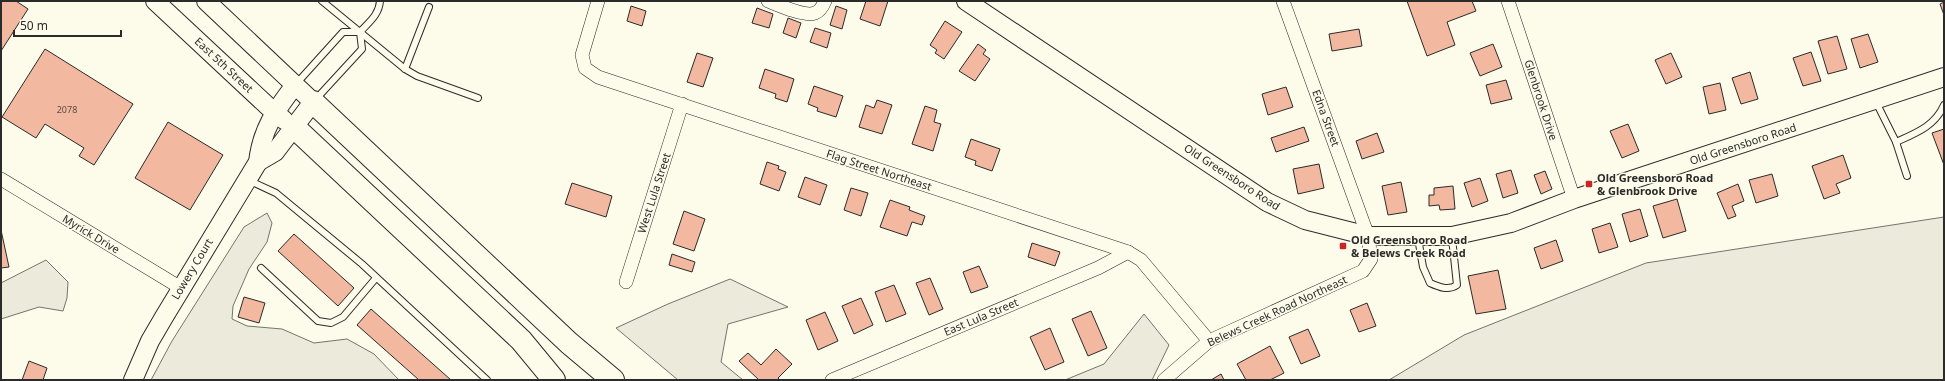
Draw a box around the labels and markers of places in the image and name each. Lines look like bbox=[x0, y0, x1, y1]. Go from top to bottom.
place label: Old Greensboro Road & Glenbrook Drive bbox=[1597, 170, 1713, 198]
marker: Old Greensboro Road & Glenbrook Drive bbox=[1584, 179, 1594, 189]
place label: Old Greensboro Road & Belews Creek Road bbox=[1351, 232, 1467, 260]
marker: Old Greensboro Road & Belews Creek Road bbox=[1338, 241, 1348, 251]

